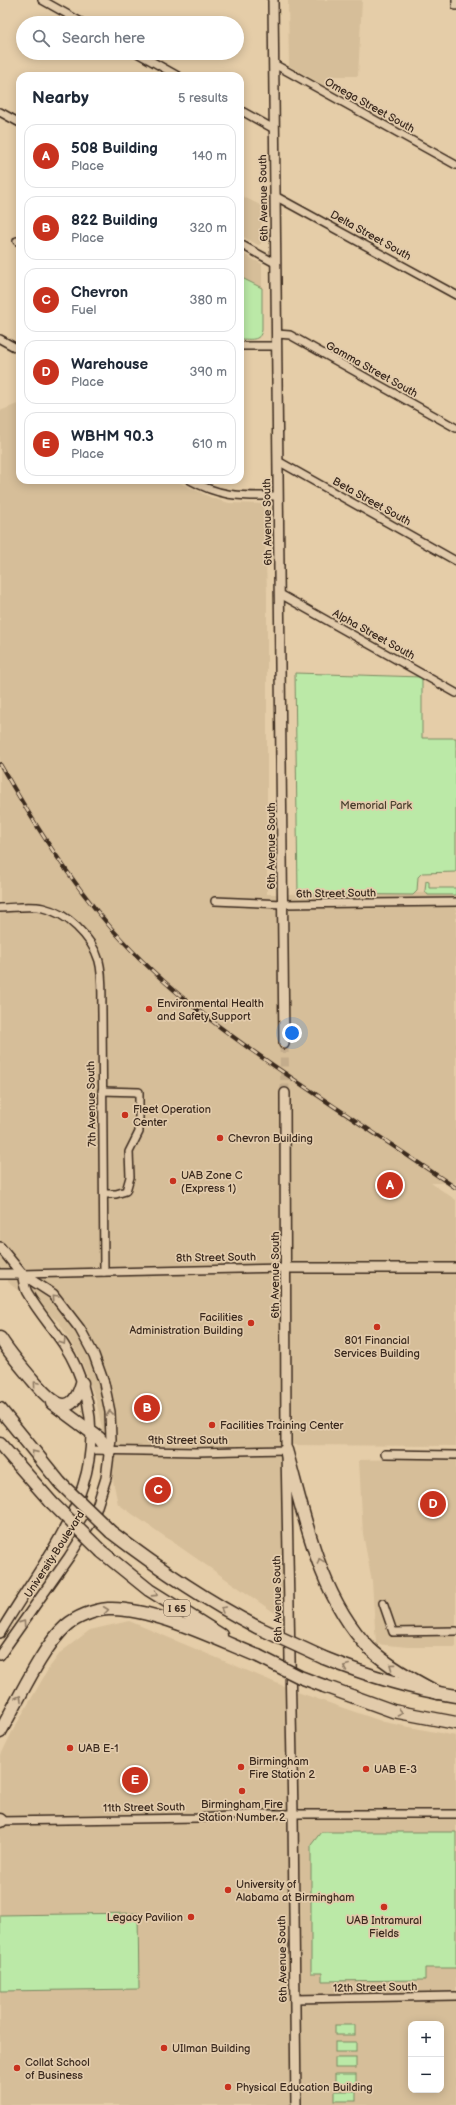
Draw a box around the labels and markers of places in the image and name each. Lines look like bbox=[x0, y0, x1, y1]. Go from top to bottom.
place label: Environmental Health and Safety Support bbox=[157, 997, 264, 1023]
marker: Environmental Health and Safety Support bbox=[144, 1004, 154, 1014]
place label: Fleet Operation Center bbox=[133, 1103, 211, 1129]
marker: Fleet Operation Center bbox=[120, 1110, 130, 1120]
place label: Chevron Building bbox=[228, 1132, 313, 1145]
marker: Chevron Building bbox=[215, 1133, 225, 1143]
place label: UAB Zone C (Express 1) bbox=[181, 1169, 243, 1195]
pin: A bbox=[377, 1170, 403, 1200]
marker: UAB Zone C (Express 1) bbox=[168, 1176, 178, 1186]
place label: Facilities Administration Building bbox=[130, 1311, 244, 1337]
marker: Facilities Administration Building bbox=[246, 1318, 256, 1328]
marker: 801 Financial Services Building bbox=[372, 1322, 382, 1332]
place label: 801 Financial Services Building bbox=[334, 1334, 420, 1360]
pin: B bbox=[134, 1393, 160, 1423]
place label: Facilities Training Center bbox=[220, 1419, 344, 1432]
marker: Facilities Training Center bbox=[207, 1420, 217, 1430]
pin: C bbox=[145, 1475, 171, 1505]
pin: D bbox=[420, 1489, 446, 1519]
place label: UAB E-1 bbox=[78, 1742, 119, 1755]
marker: UAB E-1 bbox=[65, 1743, 75, 1753]
place label: Birmingham Fire Station 2 bbox=[249, 1755, 315, 1781]
marker: Birmingham Fire Station 2 bbox=[236, 1762, 246, 1772]
place label: UAB E-3 bbox=[374, 1763, 417, 1776]
marker: UAB E-3 bbox=[361, 1764, 371, 1774]
pin: E bbox=[122, 1765, 148, 1795]
marker: Birmingham Fire Station Number 2 bbox=[237, 1786, 247, 1796]
place label: Birmingham Fire Station Number 2 bbox=[198, 1798, 286, 1824]
place label: University of Alabama at Birmingham bbox=[236, 1878, 354, 1904]
marker: University of Alabama at Birmingham bbox=[223, 1885, 233, 1895]
marker: UAB Intramural Fields bbox=[379, 1902, 389, 1912]
place label: Legacy Pavilion bbox=[107, 1911, 183, 1924]
marker: Legacy Pavilion bbox=[186, 1912, 196, 1922]
place label: UAB Intramural Fields bbox=[346, 1914, 422, 1940]
place label: UIlman Building bbox=[172, 2042, 250, 2055]
marker: UIlman Building bbox=[159, 2043, 169, 2053]
place label: Collat School of Business bbox=[25, 2056, 90, 2082]
marker: Collat School of Business bbox=[12, 2063, 22, 2073]
place label: Physical Education Building bbox=[236, 2081, 373, 2094]
marker: Physical Education Building bbox=[223, 2082, 233, 2092]

